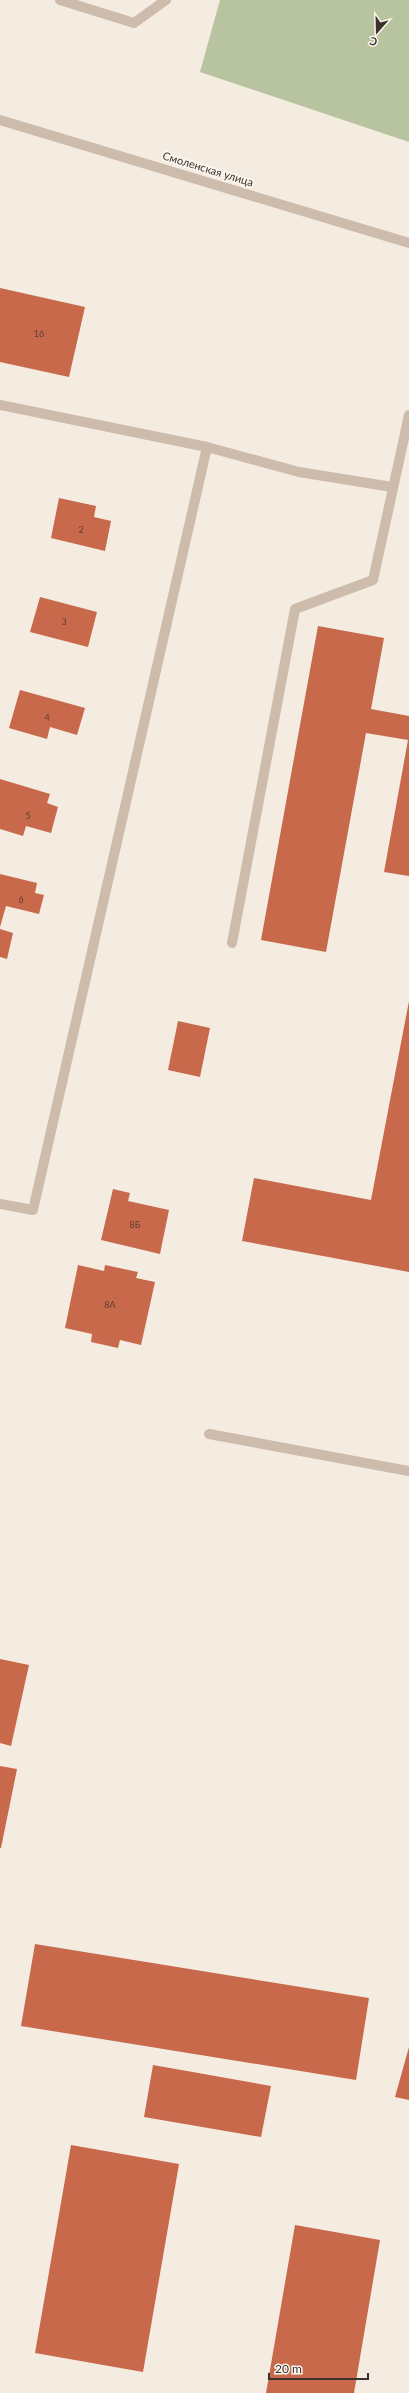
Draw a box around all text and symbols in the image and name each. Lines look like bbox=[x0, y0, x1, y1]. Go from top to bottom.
north arrow bbox=[357, 12, 397, 52]
text: С bbox=[367, 34, 379, 49]
street label: Смоленская улица bbox=[161, 149, 255, 189]
house number: 16 bbox=[34, 328, 44, 339]
house number: 2 bbox=[78, 524, 84, 535]
house number: 3 bbox=[61, 616, 67, 627]
house number: 4 bbox=[44, 712, 50, 723]
house number: 5 bbox=[25, 810, 31, 821]
house number: 6 bbox=[18, 894, 24, 905]
house number: 8Б bbox=[130, 1219, 141, 1230]
house number: 8А bbox=[104, 1299, 117, 1310]
scale bar bbox=[269, 2355, 368, 2381]
text: 20 m bbox=[275, 2361, 302, 2376]

